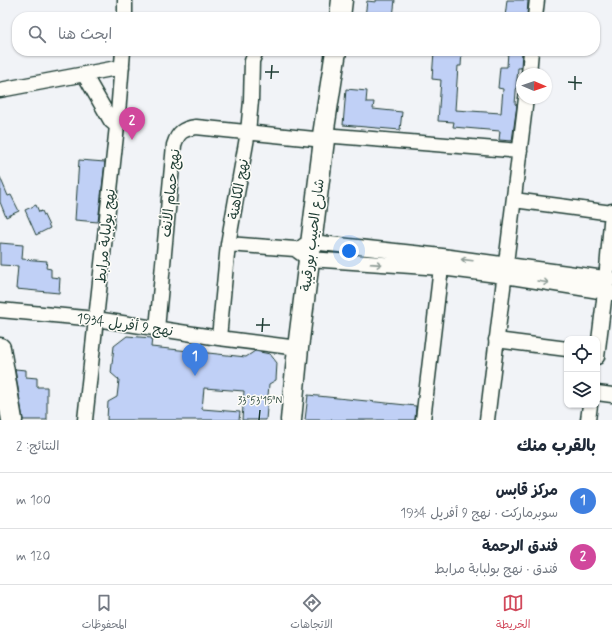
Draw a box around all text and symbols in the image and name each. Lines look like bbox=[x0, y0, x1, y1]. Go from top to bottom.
search box bbox=[12, 12, 600, 56]
icon: search bbox=[26, 23, 48, 45]
text: ابحث هنا bbox=[58, 25, 112, 45]
north arrow bbox=[516, 68, 552, 104]
pin: 2 bbox=[119, 107, 145, 140]
street label: نهج حمام الأنف bbox=[156, 148, 186, 238]
street label: نهج الكاهنة bbox=[225, 157, 253, 221]
street label: شارع الحبيب بورقيبة bbox=[297, 178, 329, 292]
street label: نهج بولبابة مرابط bbox=[92, 188, 120, 284]
your location bbox=[339, 241, 359, 261]
one-way arrow bbox=[461, 256, 474, 263]
one-way arrow bbox=[369, 260, 382, 267]
one-way arrow bbox=[536, 278, 549, 286]
street label: نهج 9 أفريل 1934 bbox=[75, 309, 174, 341]
map controls bbox=[564, 336, 600, 408]
button: locate bbox=[564, 336, 600, 372]
pin: 1 bbox=[182, 343, 208, 376]
button: layers bbox=[564, 372, 600, 408]
text: 33°53'15"N bbox=[238, 394, 283, 408]
text: بالقرب منك bbox=[517, 435, 596, 457]
text: النتائج: 2 bbox=[16, 438, 59, 455]
text: مركز قابس bbox=[496, 481, 558, 501]
text: 100 m bbox=[16, 492, 51, 509]
text: 1 bbox=[580, 492, 586, 509]
text: سوبرماركت · نهج 9 أفريل 1934 bbox=[400, 505, 558, 522]
text: فندق الرحمة bbox=[482, 537, 558, 557]
text: 120 m bbox=[16, 548, 50, 565]
text: 2 bbox=[580, 548, 586, 565]
text: فندق · نهج بولبابة مرابط bbox=[434, 561, 558, 578]
tab: المحفوظات bbox=[82, 592, 127, 634]
tab: الاتجاهات bbox=[290, 592, 333, 634]
tab: الخريطة bbox=[496, 592, 530, 634]

